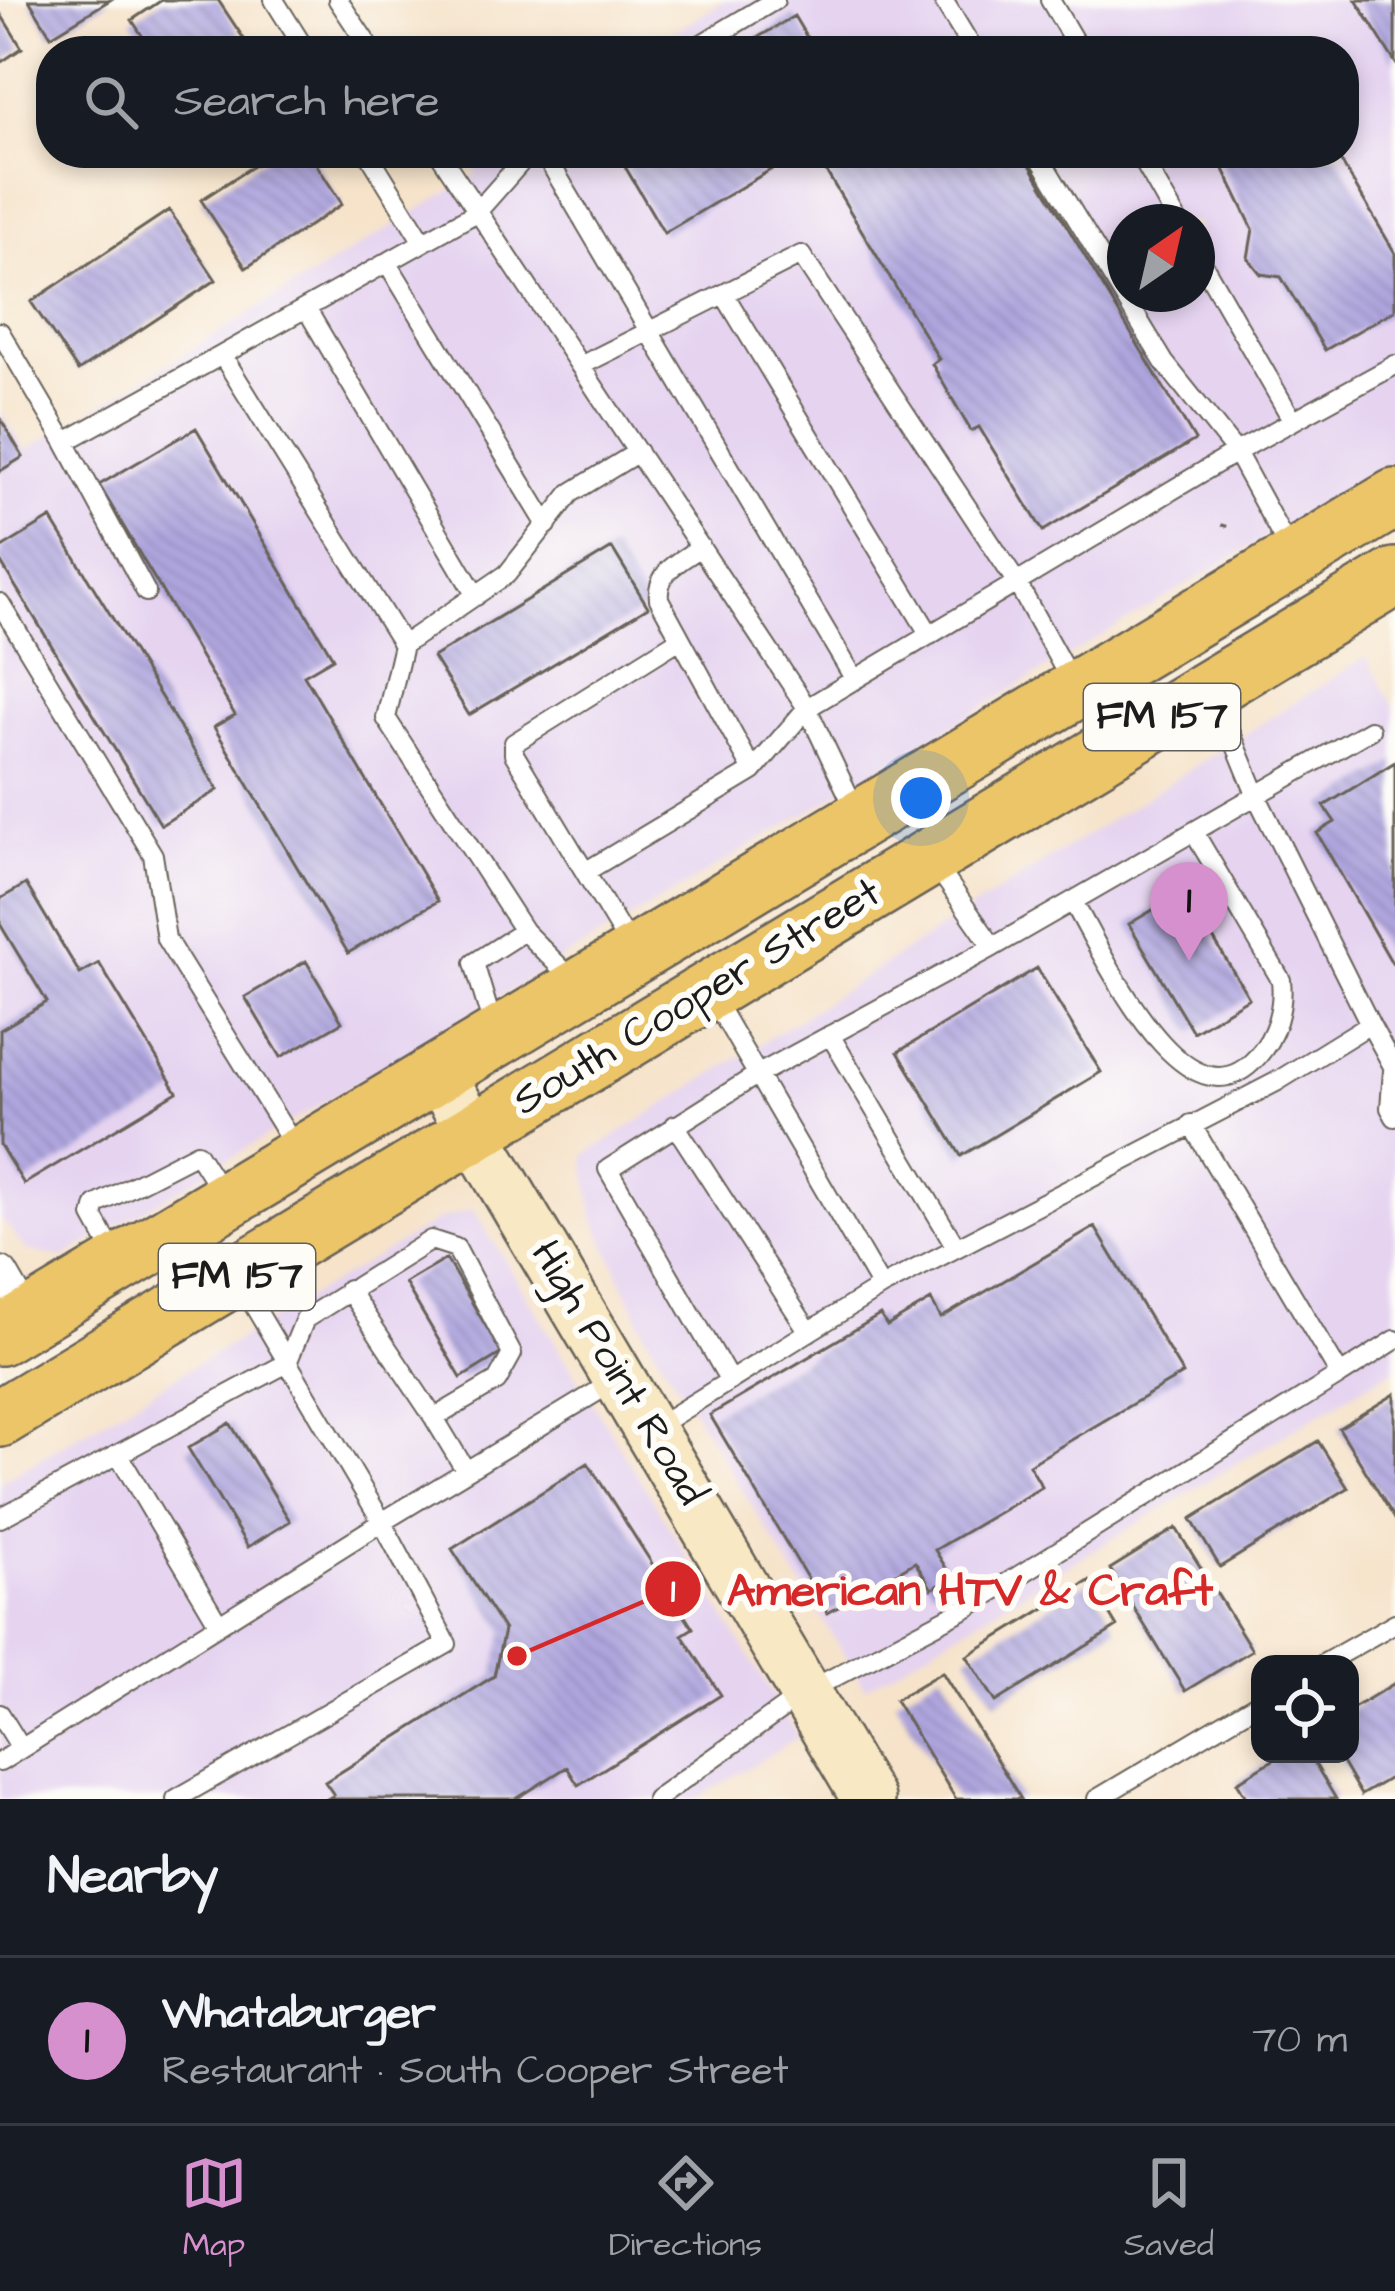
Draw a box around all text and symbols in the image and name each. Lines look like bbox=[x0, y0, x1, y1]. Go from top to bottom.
search box bbox=[36, 36, 1359, 168]
icon: search bbox=[78, 69, 144, 135]
text: Search here bbox=[174, 71, 440, 133]
north arrow bbox=[1107, 204, 1215, 312]
road number: FM 157 bbox=[1084, 684, 1240, 750]
your location bbox=[891, 768, 951, 828]
pin: 1 bbox=[1150, 862, 1228, 961]
street label: South Cooper Street bbox=[502, 864, 892, 1130]
street label: High Point Road bbox=[516, 1230, 720, 1516]
road number: FM 157 bbox=[159, 1244, 315, 1310]
callout: American HTV & Craft bbox=[643, 1549, 1237, 1630]
text: American HTV & Craft bbox=[727, 1561, 1214, 1623]
text: 1 bbox=[671, 1566, 676, 1617]
map controls bbox=[1251, 1655, 1359, 1763]
button: locate bbox=[1251, 1655, 1359, 1763]
text: Nearby bbox=[48, 1842, 218, 1913]
text: Whataburger bbox=[162, 1983, 436, 2045]
text: 1 bbox=[85, 2014, 90, 2068]
text: 70 m bbox=[1252, 2014, 1347, 2068]
text: Restaurant · South Cooper Street bbox=[162, 2045, 788, 2099]
tab: Map bbox=[181, 2150, 247, 2268]
tab: Directions bbox=[609, 2150, 762, 2268]
tab: Saved bbox=[1124, 2150, 1214, 2268]

